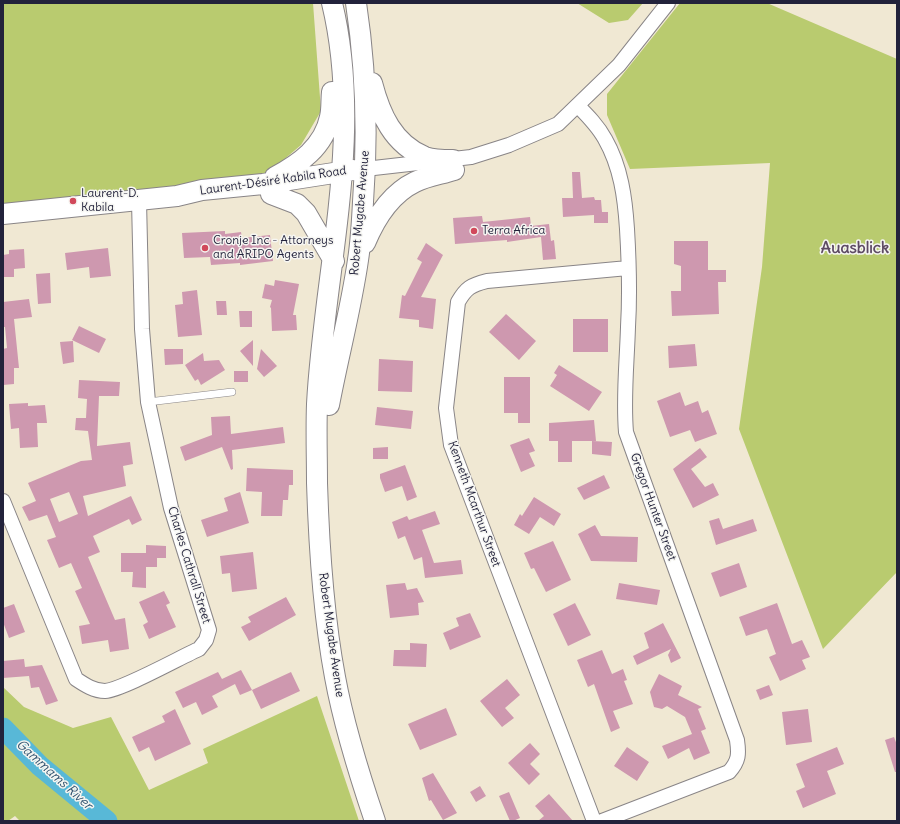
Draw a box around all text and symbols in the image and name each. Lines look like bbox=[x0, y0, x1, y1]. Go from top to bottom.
street label: Robert Mugabe Avenue bbox=[347, 150, 373, 276]
street label: Laurent-Désiré Kabila Road bbox=[199, 164, 347, 198]
place label: Laurent-D. Kabila bbox=[81, 187, 139, 215]
marker: Laurent-D. Kabila bbox=[68, 196, 78, 206]
place label: Terra Africa bbox=[482, 224, 545, 238]
marker: Terra Africa bbox=[469, 226, 479, 236]
place label: Cronje Inc - Attorneys and ARIPO Agents bbox=[213, 234, 333, 262]
district label: Auasblick bbox=[821, 238, 889, 258]
marker: Cronje Inc - Attorneys and ARIPO Agents bbox=[200, 243, 210, 253]
street label: Kenneth Mcarthur Street bbox=[445, 439, 503, 569]
street label: Gregor Hunter Street bbox=[627, 451, 679, 563]
street label: Charles Cathrall Street bbox=[164, 505, 214, 625]
street label: Robert Mugabe Avenue bbox=[315, 572, 347, 698]
water label: Gammams River bbox=[13, 737, 95, 813]

